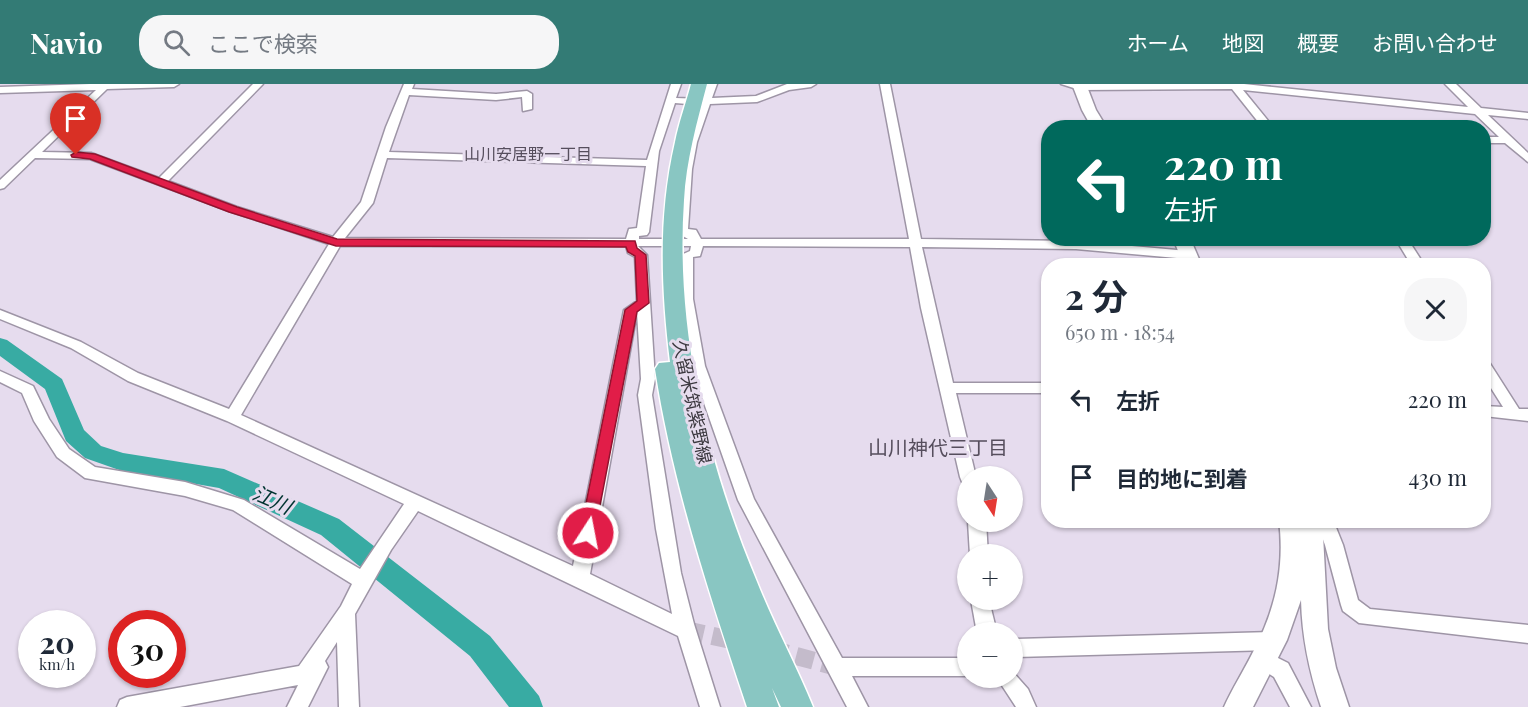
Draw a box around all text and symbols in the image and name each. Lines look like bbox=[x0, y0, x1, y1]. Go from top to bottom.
search box bbox=[139, 15, 559, 69]
text: Navio bbox=[30, 24, 103, 61]
icon: search bbox=[160, 26, 193, 59]
text: ここで検索 bbox=[208, 28, 318, 58]
text: ホーム bbox=[1127, 28, 1189, 56]
text: 地図 bbox=[1222, 28, 1264, 56]
text: 概要 bbox=[1297, 28, 1339, 56]
text: お問い合わせ bbox=[1372, 28, 1498, 56]
pin bbox=[50, 93, 101, 155]
icon: arrive bbox=[59, 102, 92, 135]
text: 220 m bbox=[1164, 135, 1283, 191]
district label: 山川安居野一丁目 bbox=[464, 143, 592, 164]
icon: left bbox=[1065, 144, 1143, 222]
text: 左折 bbox=[1164, 191, 1218, 227]
text: 2 分 bbox=[1065, 271, 1128, 319]
button: close bbox=[1404, 278, 1467, 341]
text: 650 m · 18:54 bbox=[1065, 318, 1175, 345]
street label: 久留米筑紫野線 bbox=[668, 338, 718, 466]
icon: left bbox=[1065, 383, 1098, 416]
text: 220 m bbox=[1408, 384, 1467, 414]
text: 左折 bbox=[1116, 385, 1160, 415]
district label: 山川神代三丁目 bbox=[868, 433, 1008, 460]
icon: arrive bbox=[1065, 461, 1098, 494]
text: 430 m bbox=[1408, 462, 1467, 492]
text: 目的地に到着 bbox=[1116, 463, 1248, 493]
north arrow bbox=[957, 466, 1023, 532]
map controls bbox=[957, 466, 1023, 688]
water label: 江川 bbox=[249, 478, 298, 520]
position arrow bbox=[556, 501, 620, 565]
button: + bbox=[957, 544, 1023, 610]
speed limit sign: 30 bbox=[108, 610, 186, 688]
text: 20 bbox=[39, 622, 75, 662]
button: − bbox=[957, 622, 1023, 688]
text: km/h bbox=[39, 654, 75, 674]

